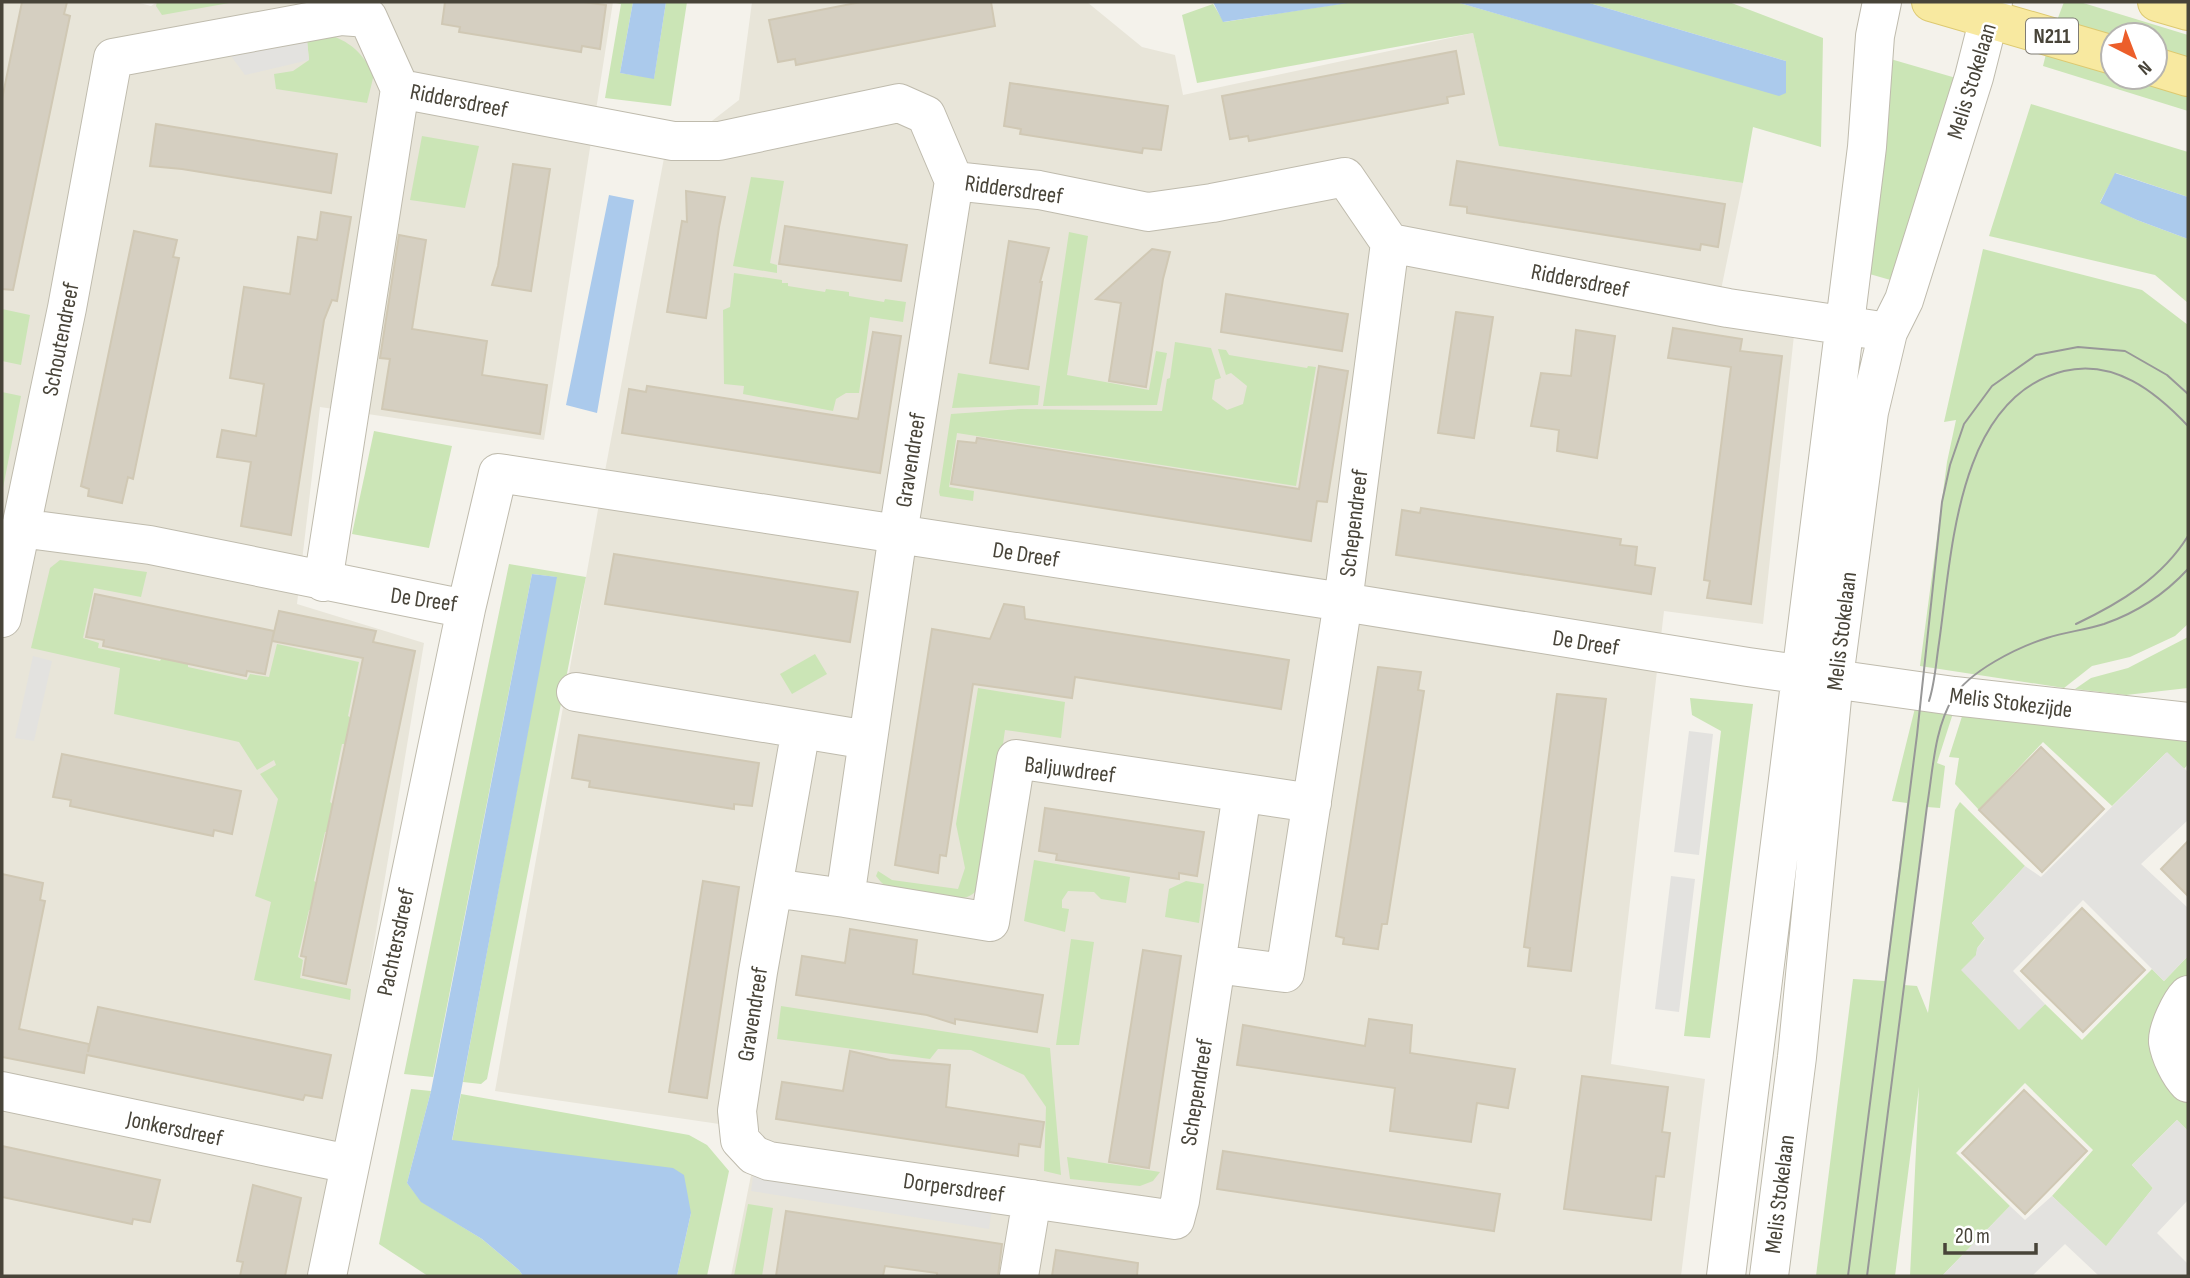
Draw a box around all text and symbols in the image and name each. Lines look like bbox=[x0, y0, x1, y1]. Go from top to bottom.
road number: N211 bbox=[2026, 19, 2078, 54]
street label: Melis Stokelaan bbox=[1941, 20, 2003, 143]
north arrow bbox=[2099, 21, 2169, 91]
text: N bbox=[2133, 56, 2156, 79]
street label: Riddersdreef bbox=[408, 78, 510, 124]
street label: Riddersdreef bbox=[963, 169, 1065, 211]
street label: Riddersdreef bbox=[1529, 258, 1631, 304]
street label: Schoutendreef bbox=[36, 280, 86, 398]
street label: Gravendreef bbox=[890, 411, 932, 509]
street label: Schependreef bbox=[1334, 468, 1374, 578]
street label: De Dreef bbox=[991, 536, 1061, 574]
street label: Melis Stokelaan bbox=[1821, 570, 1863, 692]
street label: De Dreef bbox=[389, 581, 459, 619]
street label: De Dreef bbox=[1551, 624, 1621, 662]
street label: Melis Stokezijde bbox=[1948, 682, 2074, 724]
street label: Baljuwdreef bbox=[1023, 751, 1117, 790]
street label: Pachtersdreef bbox=[371, 886, 421, 998]
street label: Gravendreef bbox=[732, 965, 774, 1063]
street label: Schependreef bbox=[1175, 1036, 1219, 1148]
street label: Jonkersdreef bbox=[123, 1105, 226, 1153]
street label: Melis Stokelaan bbox=[1759, 1133, 1801, 1255]
street label: Dorpersdreef bbox=[902, 1167, 1007, 1209]
scale bar bbox=[1945, 1212, 2036, 1256]
text: 20 m bbox=[1955, 1224, 1990, 1249]

